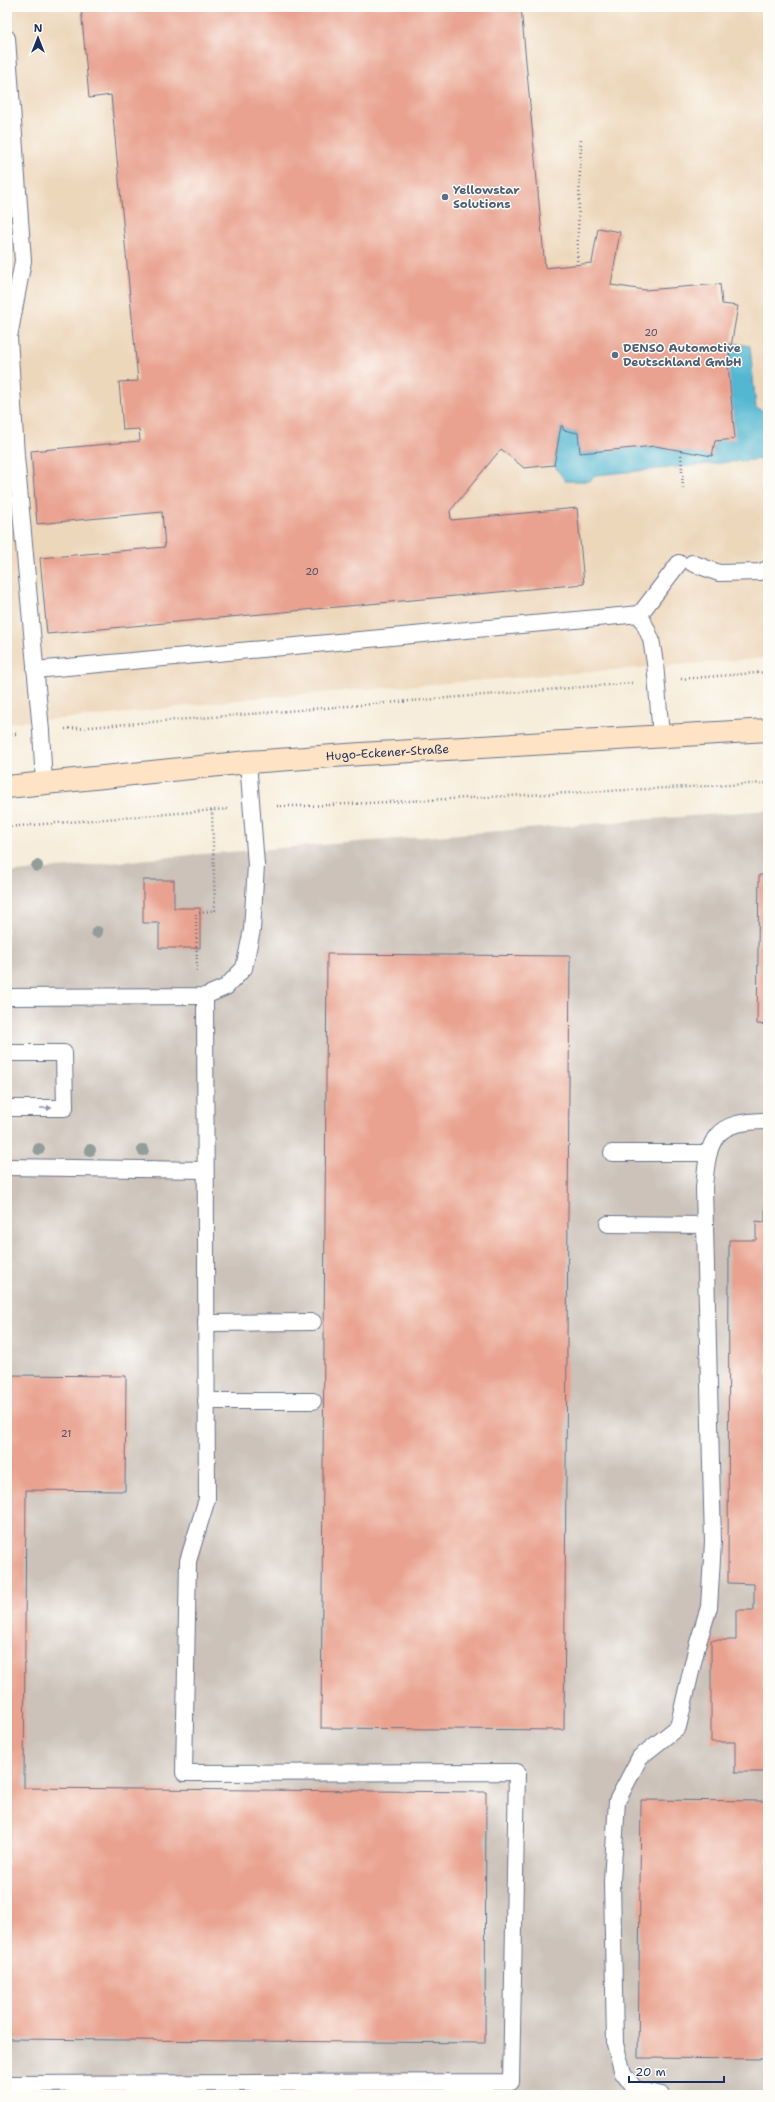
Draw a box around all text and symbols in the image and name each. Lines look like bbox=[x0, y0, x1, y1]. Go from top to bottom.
north arrow bbox=[18, 18, 58, 58]
text: N bbox=[34, 21, 43, 36]
place label: Yellowstar Solutions bbox=[453, 182, 520, 212]
marker: Yellowstar Solutions bbox=[440, 192, 450, 202]
house number: 20 bbox=[644, 326, 658, 339]
place label: DENSO Automotive Deutschland GmbH bbox=[623, 340, 742, 370]
marker: DENSO Automotive Deutschland GmbH bbox=[610, 350, 620, 360]
house number: 20 bbox=[305, 565, 319, 578]
street label: Hugo-Eckener-Straße bbox=[325, 741, 450, 764]
one-way arrow bbox=[40, 1105, 53, 1111]
house number: 21 bbox=[61, 1427, 71, 1440]
scale bar bbox=[629, 2058, 724, 2084]
text: 20 m bbox=[635, 2064, 666, 2080]

